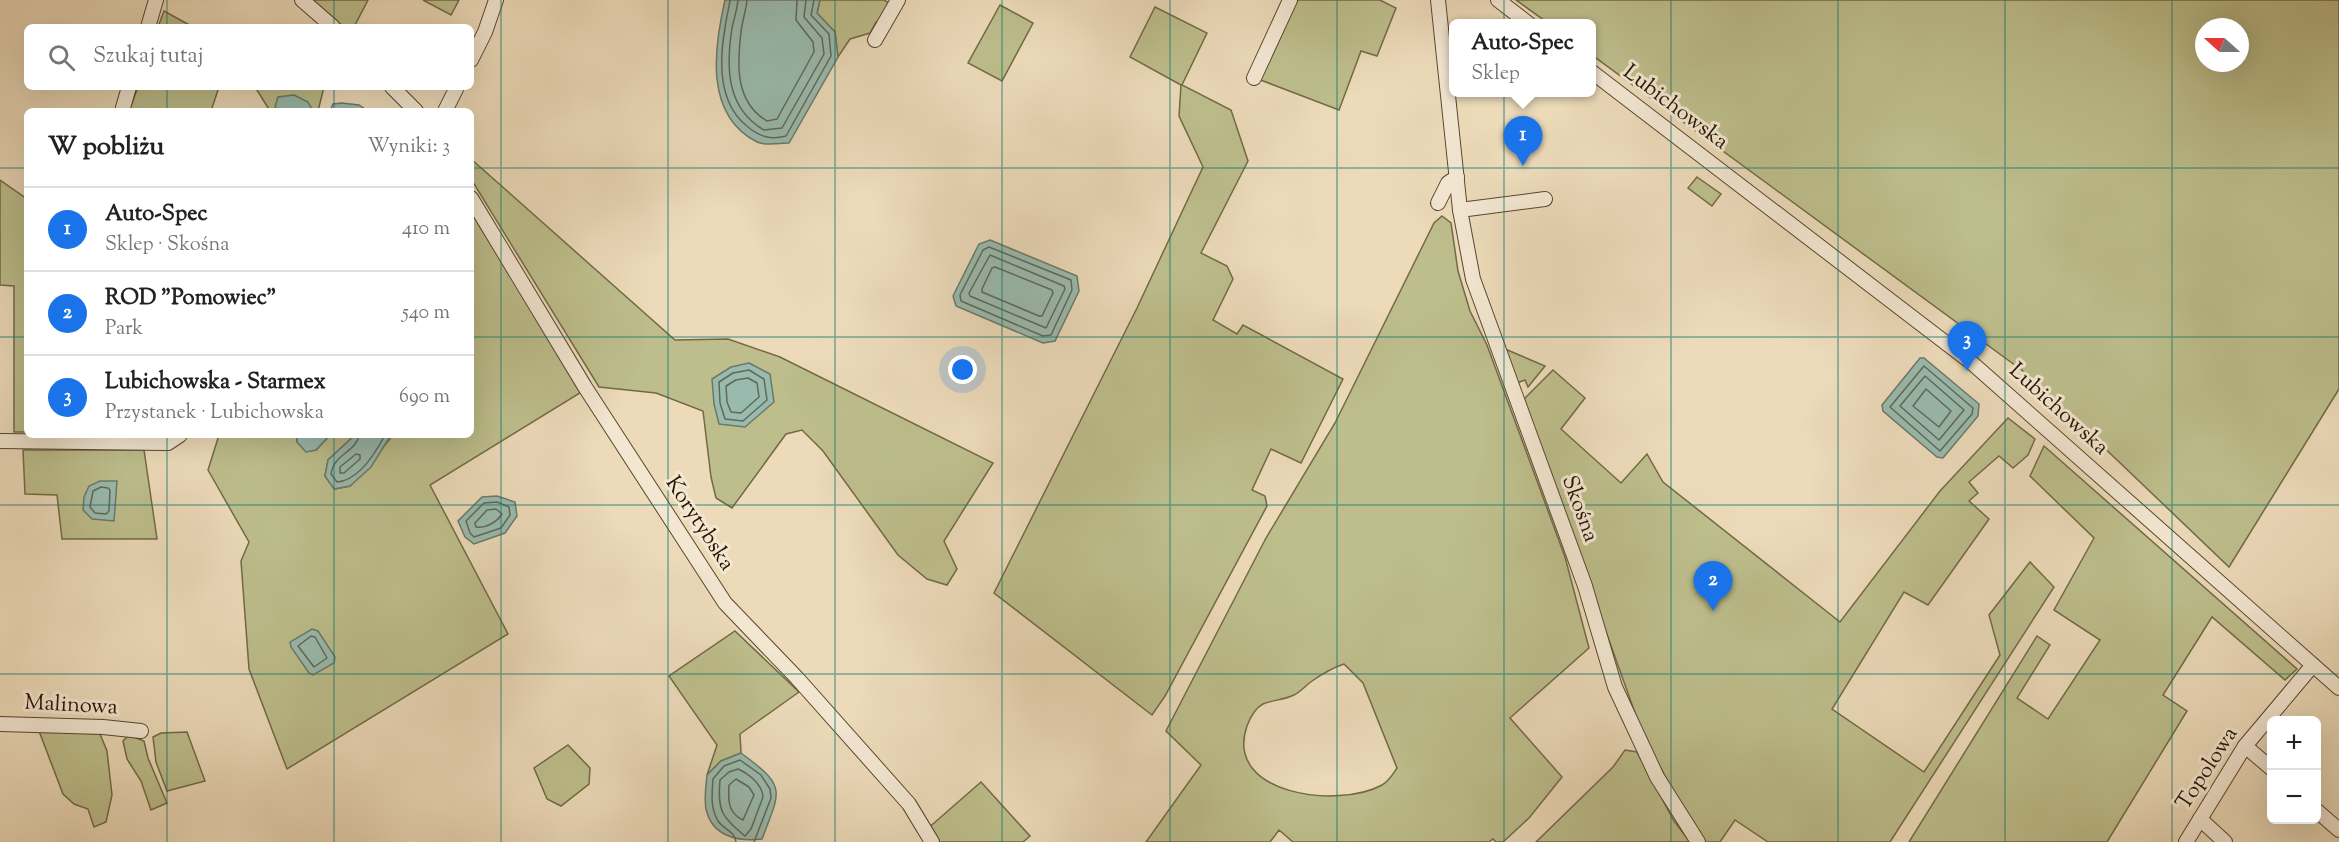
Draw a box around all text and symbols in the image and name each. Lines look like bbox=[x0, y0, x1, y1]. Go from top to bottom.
north arrow bbox=[2195, 18, 2249, 72]
popup bbox=[1449, 19, 1596, 97]
search box bbox=[24, 24, 474, 90]
text: Auto-Spec bbox=[1471, 28, 1574, 60]
icon: search bbox=[45, 41, 78, 74]
text: Szukaj tutaj bbox=[93, 41, 204, 73]
street label: Lubichowska bbox=[1615, 58, 1735, 158]
text: Sklep bbox=[1471, 60, 1520, 89]
pin: 1 bbox=[1504, 116, 1543, 166]
text: W pobliżu bbox=[48, 129, 164, 166]
text: Wyniki: 3 bbox=[367, 133, 450, 162]
text: Auto-Spec bbox=[105, 199, 207, 231]
text: 1 bbox=[64, 215, 71, 244]
text: 410 m bbox=[402, 215, 450, 244]
text: Sklep · Skośna bbox=[105, 231, 230, 260]
text: ROD "Pomowiec" bbox=[105, 283, 276, 315]
text: 2 bbox=[63, 299, 72, 328]
text: 540 m bbox=[402, 299, 450, 328]
text: Park bbox=[105, 315, 143, 344]
pin: 3 bbox=[1948, 322, 1986, 371]
your location bbox=[948, 355, 977, 384]
street label: Lubichowska bbox=[2001, 356, 2115, 464]
text: Lubichowska - Starmex bbox=[105, 367, 326, 399]
text: 3 bbox=[63, 383, 72, 412]
text: 690 m bbox=[399, 383, 450, 412]
text: Przystanek · Lubichowska bbox=[105, 399, 324, 428]
street label: Korytybska bbox=[656, 470, 742, 578]
street label: Skośna bbox=[1552, 471, 1606, 547]
pin: 2 bbox=[1694, 562, 1732, 611]
street label: Malinowa bbox=[23, 688, 119, 724]
map controls bbox=[2267, 716, 2321, 824]
button: + bbox=[2267, 716, 2321, 770]
street label: Topolowa bbox=[2169, 721, 2247, 817]
button: − bbox=[2267, 770, 2321, 824]

